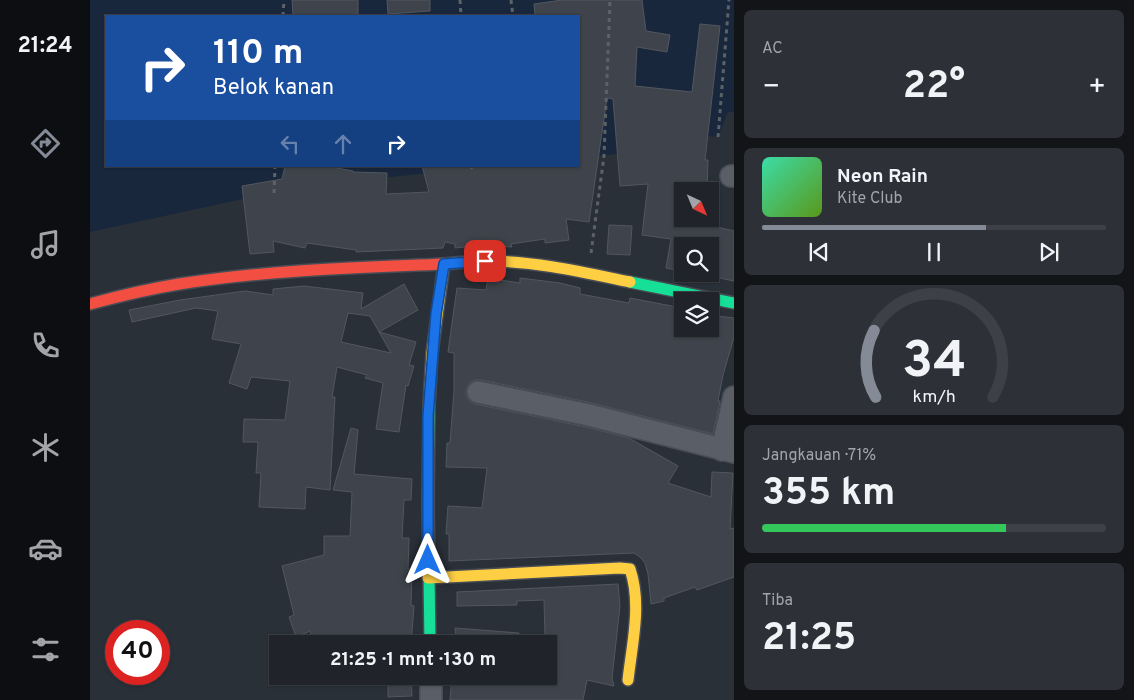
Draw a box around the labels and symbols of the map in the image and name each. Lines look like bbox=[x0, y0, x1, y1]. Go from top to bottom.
north arrow bbox=[674, 182, 719, 228]
pin bbox=[464, 240, 506, 282]
position arrow bbox=[401, 533, 453, 585]
speed limit sign: 40 bbox=[105, 620, 170, 685]

